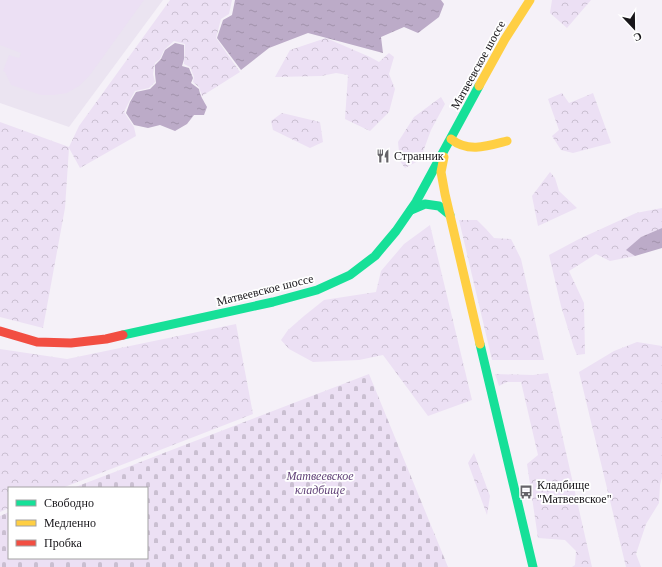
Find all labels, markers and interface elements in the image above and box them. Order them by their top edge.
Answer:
north arrow [614,8,654,48]
street label: Матвеевское шоссе [448,18,508,112]
text: С [632,30,644,44]
restaurant icon: Странник [375,148,391,164]
place label: Странник [394,149,444,163]
street label: Матвеевское шоссе [215,271,315,309]
park label: Матвеевское кладбище [285,469,354,497]
place label: Кладбище "Матвеевское" [537,478,612,506]
bus stop icon: Кладбище "Матвеевское" [518,484,534,500]
legend [8,487,148,559]
text: Свободно [44,496,94,510]
text: Медленно [44,516,96,530]
text: Пробка [44,536,82,550]

